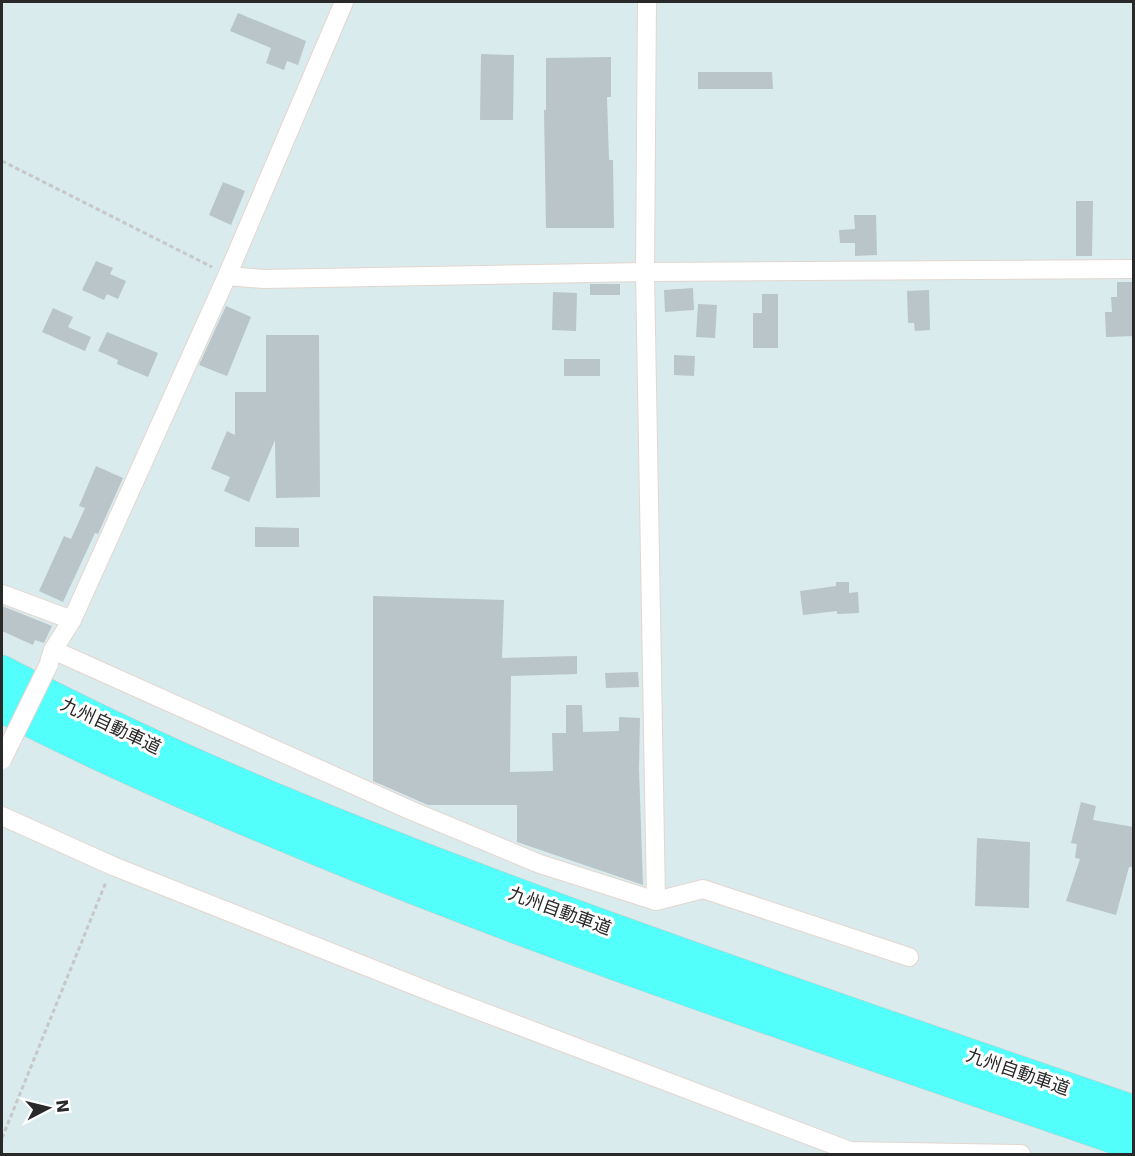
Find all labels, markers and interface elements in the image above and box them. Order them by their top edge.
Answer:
street label: 九州自動車道 [58,693,165,758]
street label: 九州自動車道 [506,882,615,939]
street label: 九州自動車道 [964,1044,1073,1099]
north arrow [18,1078,78,1138]
text: N [52,1098,73,1114]

